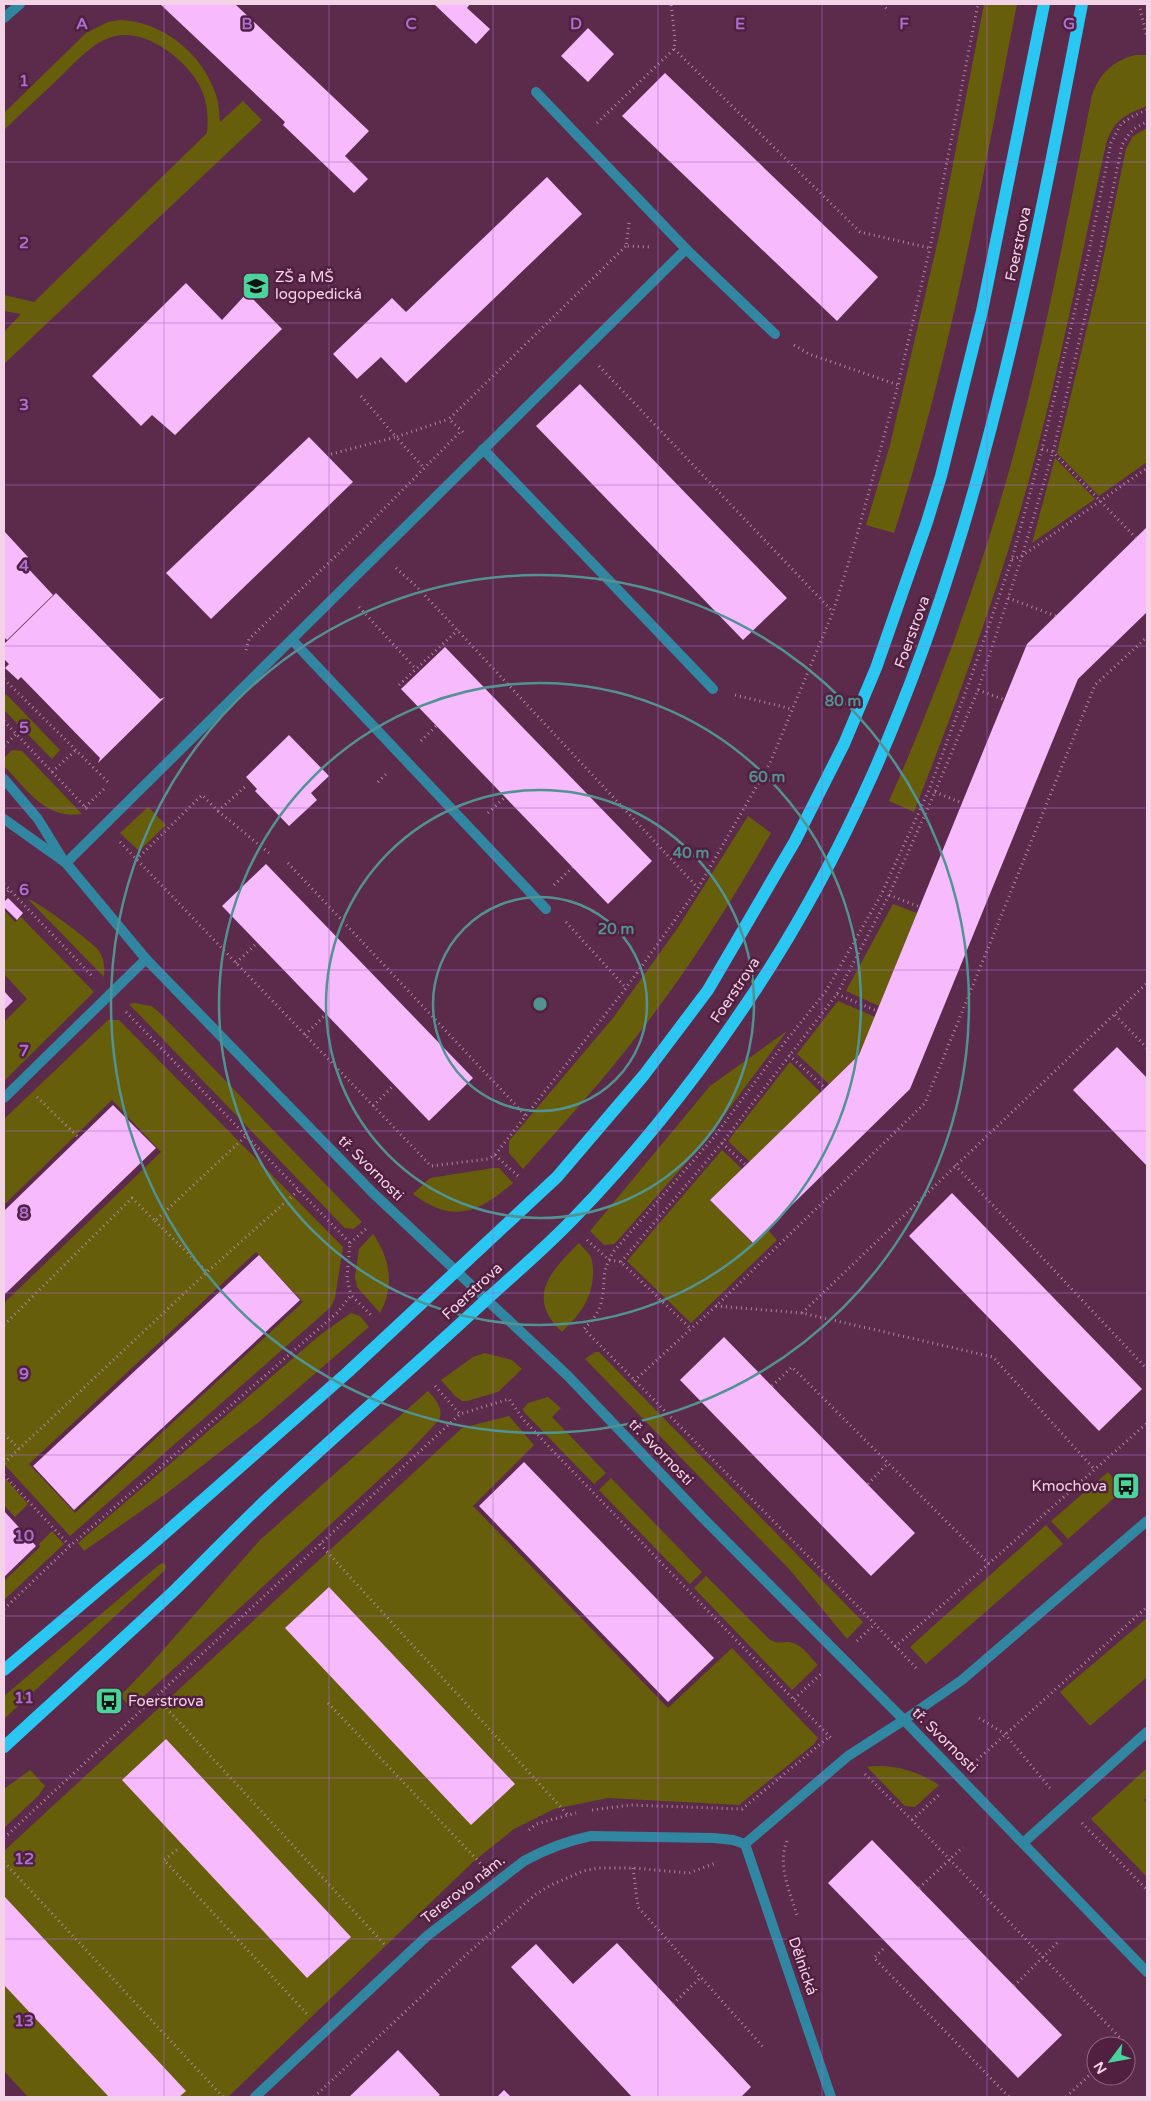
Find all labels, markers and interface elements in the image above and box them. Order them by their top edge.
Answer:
text: A [76,14,88,34]
text: B [241,14,253,34]
text: C [405,14,417,34]
text: D [570,14,582,34]
text: E [735,14,745,34]
text: F [899,14,909,34]
text: G [1063,14,1075,34]
text: 1 [19,71,29,91]
street label: Foerstrova [1001,205,1035,283]
text: 2 [19,233,29,253]
place label: ZŠ a MŠ logopedická [275,268,362,303]
school or university icon: ZŠ a MŠ logopedická [241,271,271,301]
text: 3 [19,395,29,415]
text: 4 [19,556,29,576]
street label: Foerstrova [891,593,933,671]
text: 80 m [825,692,861,710]
text: 5 [19,718,29,738]
text: 60 m [749,768,785,786]
text: 40 m [673,844,709,862]
text: 6 [19,880,29,900]
text: 20 m [598,920,634,938]
street label: Foerstrova [706,954,764,1026]
centre of rings [531,995,549,1013]
text: 7 [19,1041,29,1061]
street label: tř. Svornosti [335,1132,407,1204]
text: 8 [19,1203,29,1223]
street label: Foerstrova [438,1259,506,1323]
text: 9 [19,1364,29,1384]
street label: tř. Svornosti [625,1415,697,1489]
bus stop icon: Kmochova [1111,1471,1141,1501]
place label: Kmochova [1032,1477,1107,1495]
text: 10 [14,1526,34,1546]
bus stop icon: Foerstrova [94,1686,124,1716]
text: 11 [14,1688,34,1708]
place label: Foerstrova [128,1692,204,1710]
street label: tř. Svornosti [909,1704,981,1776]
text: 12 [14,1849,34,1869]
street label: Tererovo nám. [418,1851,508,1927]
street label: Dělnická [785,1934,821,1998]
text: 13 [14,2011,34,2031]
north arrow [1086,2036,1136,2086]
text: N [1090,2058,1111,2077]

